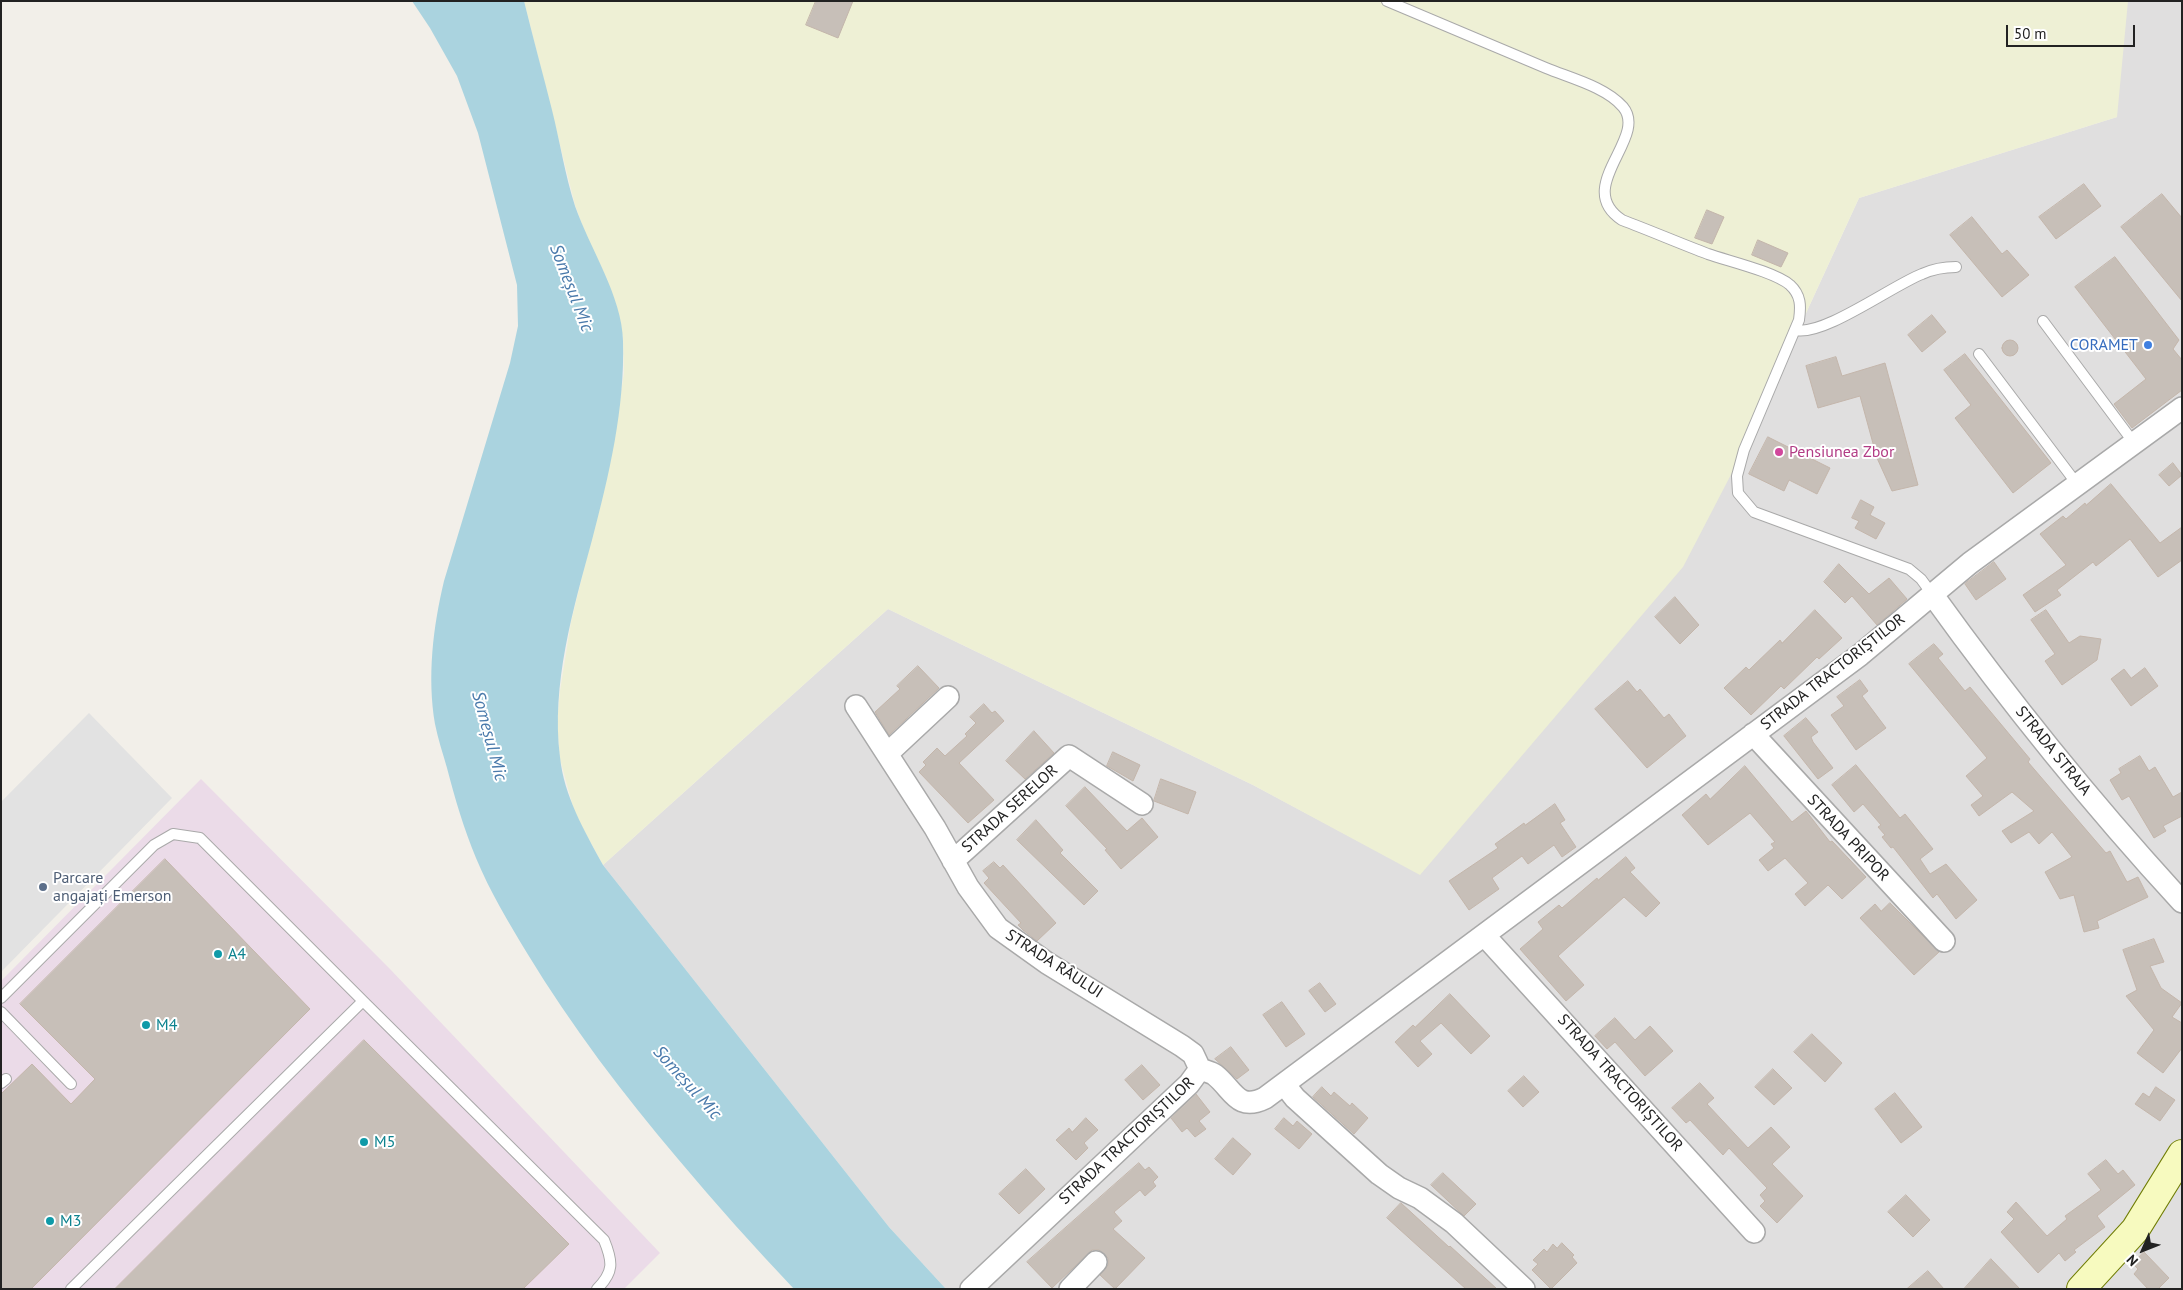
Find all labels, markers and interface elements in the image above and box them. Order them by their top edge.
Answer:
scale bar [2008,15,2137,47]
text: 50 m [2014,24,2047,43]
water label: Someșul Mic [544,241,598,335]
place label: CORAMET [2070,335,2138,355]
marker: CORAMET [2142,339,2154,351]
place label: Pensiunea Zbor [1789,442,1894,462]
marker: Pensiunea Zbor [1773,446,1785,458]
street label: STRADA TRACTORIȘTILOR [1757,610,1909,734]
water label: Someșul Mic [467,689,511,783]
street label: STRADA STRAJA [2011,702,2095,800]
street label: STRADA SERELOR [958,761,1062,857]
street label: STRADA PRIPOR [1803,791,1893,885]
place label: Parcare angajați Emerson [53,868,172,906]
marker: Parcare angajați Emerson [37,881,49,893]
street label: STRADA RÂULUI [1002,926,1106,1002]
place label: A4 [228,944,246,964]
marker: A4 [212,948,224,960]
street label: STRADA TRACTORIȘTILOR [1553,1010,1687,1156]
place label: M4 [156,1015,177,1035]
marker: M4 [140,1019,152,1031]
water label: Someșul Mic [648,1042,726,1124]
street label: STRADA TRACTORIȘTILOR [1055,1073,1199,1209]
place label: M5 [374,1132,395,1152]
marker: M5 [358,1136,370,1148]
place label: M3 [60,1211,81,1231]
marker: M3 [44,1215,56,1227]
north arrow [2118,1225,2168,1275]
text: N [2123,1251,2142,1270]

